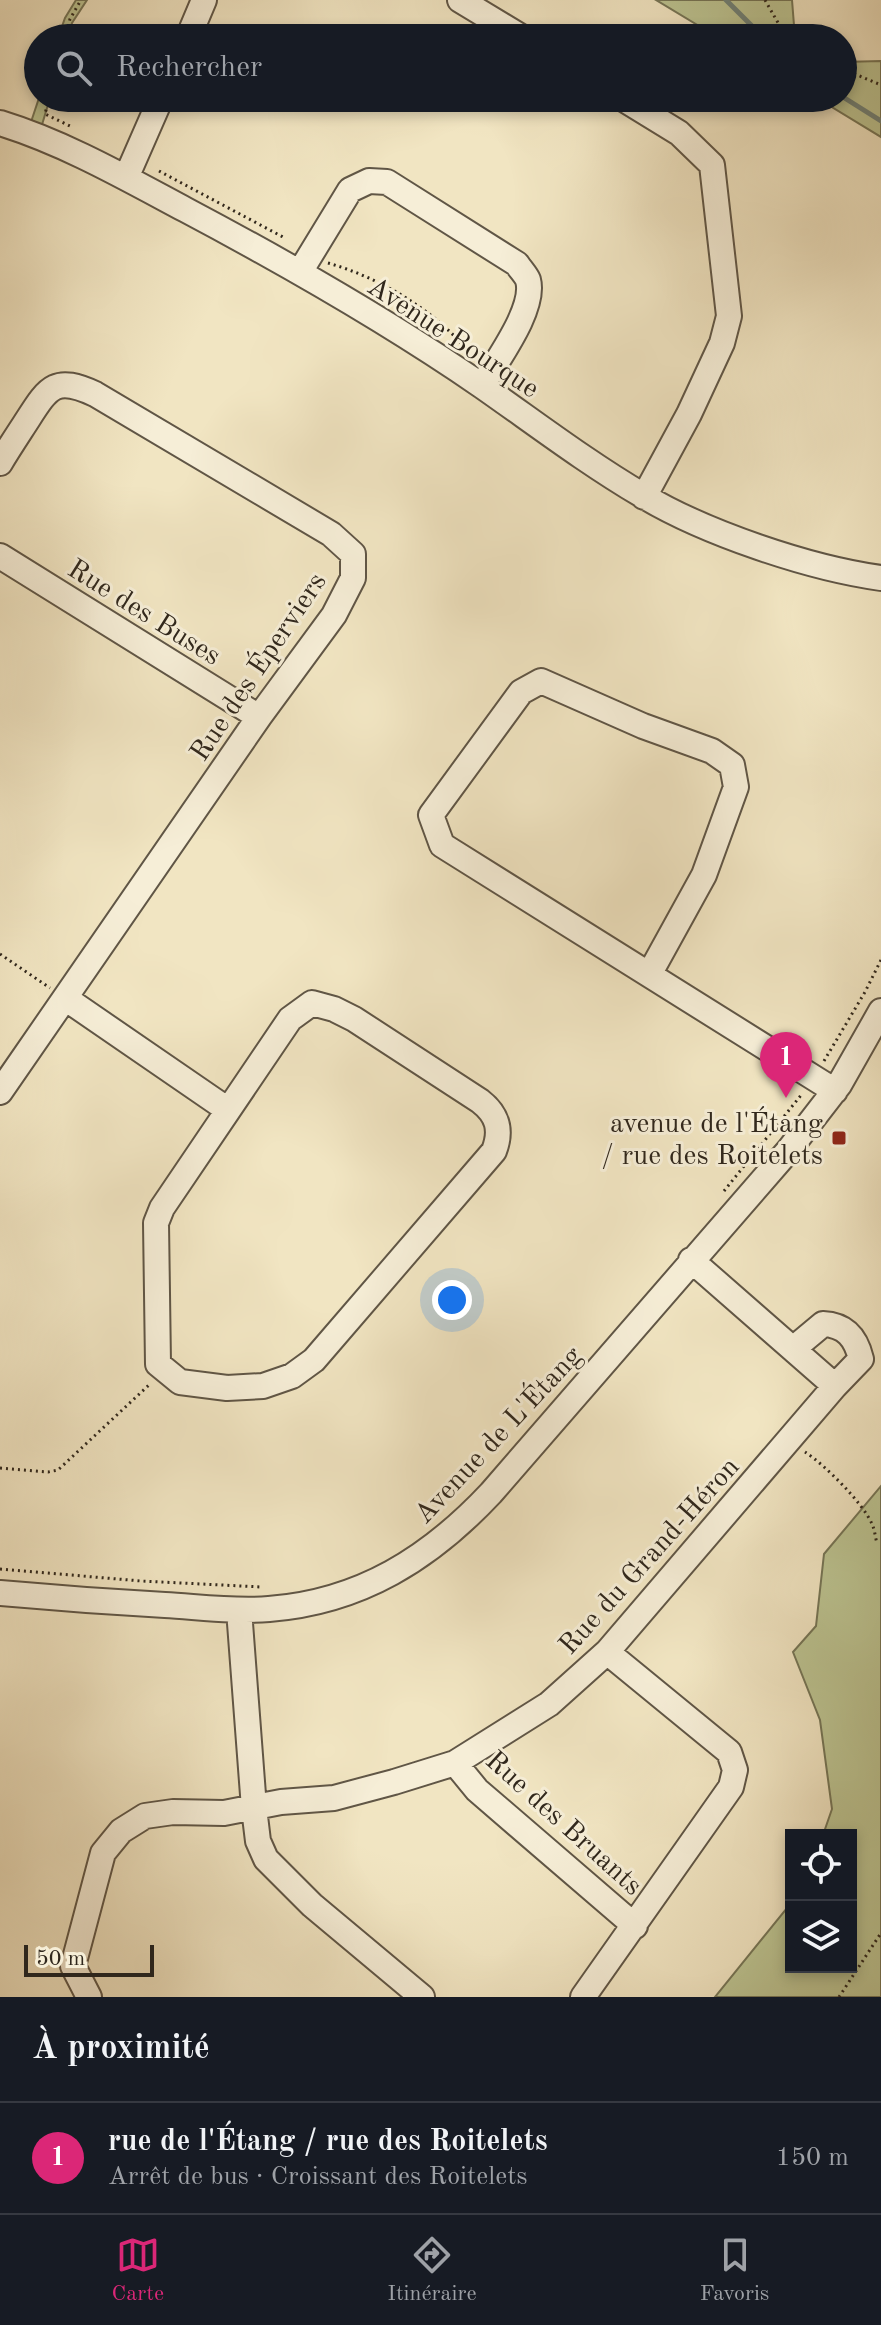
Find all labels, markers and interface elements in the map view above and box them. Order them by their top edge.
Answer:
search box [24,24,857,112]
icon: search [52,46,96,90]
text: Rechercher [116,53,262,83]
street label: Avenue Bourque [362,273,543,404]
street label: Rue des Buses [62,555,225,672]
street label: Rue des Éperviers [182,566,333,767]
pin: 1 [760,1032,812,1098]
place label: avenue de l'Étang / rue des Roitelets [601,1106,823,1171]
marker: avenue de l'Étang / rue des Roitelets [830,1129,848,1147]
your location [432,1280,472,1320]
street label: Avenue de L'Étang [407,1339,588,1530]
street label: Rue du Grand-Héron [555,1453,746,1661]
street label: Rue des Bruants [479,1747,647,1902]
map controls [785,1829,857,1973]
button: locate [785,1829,857,1901]
button: layers [785,1901,857,1973]
scale bar [24,1941,154,1977]
text: 50 m [36,1948,85,1970]
text: À proximité [32,2032,210,2066]
text: rue de l'Étang / rue des Roitelets [108,2127,548,2157]
text: 1 [50,2145,66,2171]
text: 150 m [776,2145,849,2171]
text: Arrêt de bus · Croissant des Roitelets [108,2164,528,2190]
tab: Carte [112,2233,164,2308]
tab: Itinéraire [387,2233,477,2308]
tab: Favoris [700,2233,769,2308]

